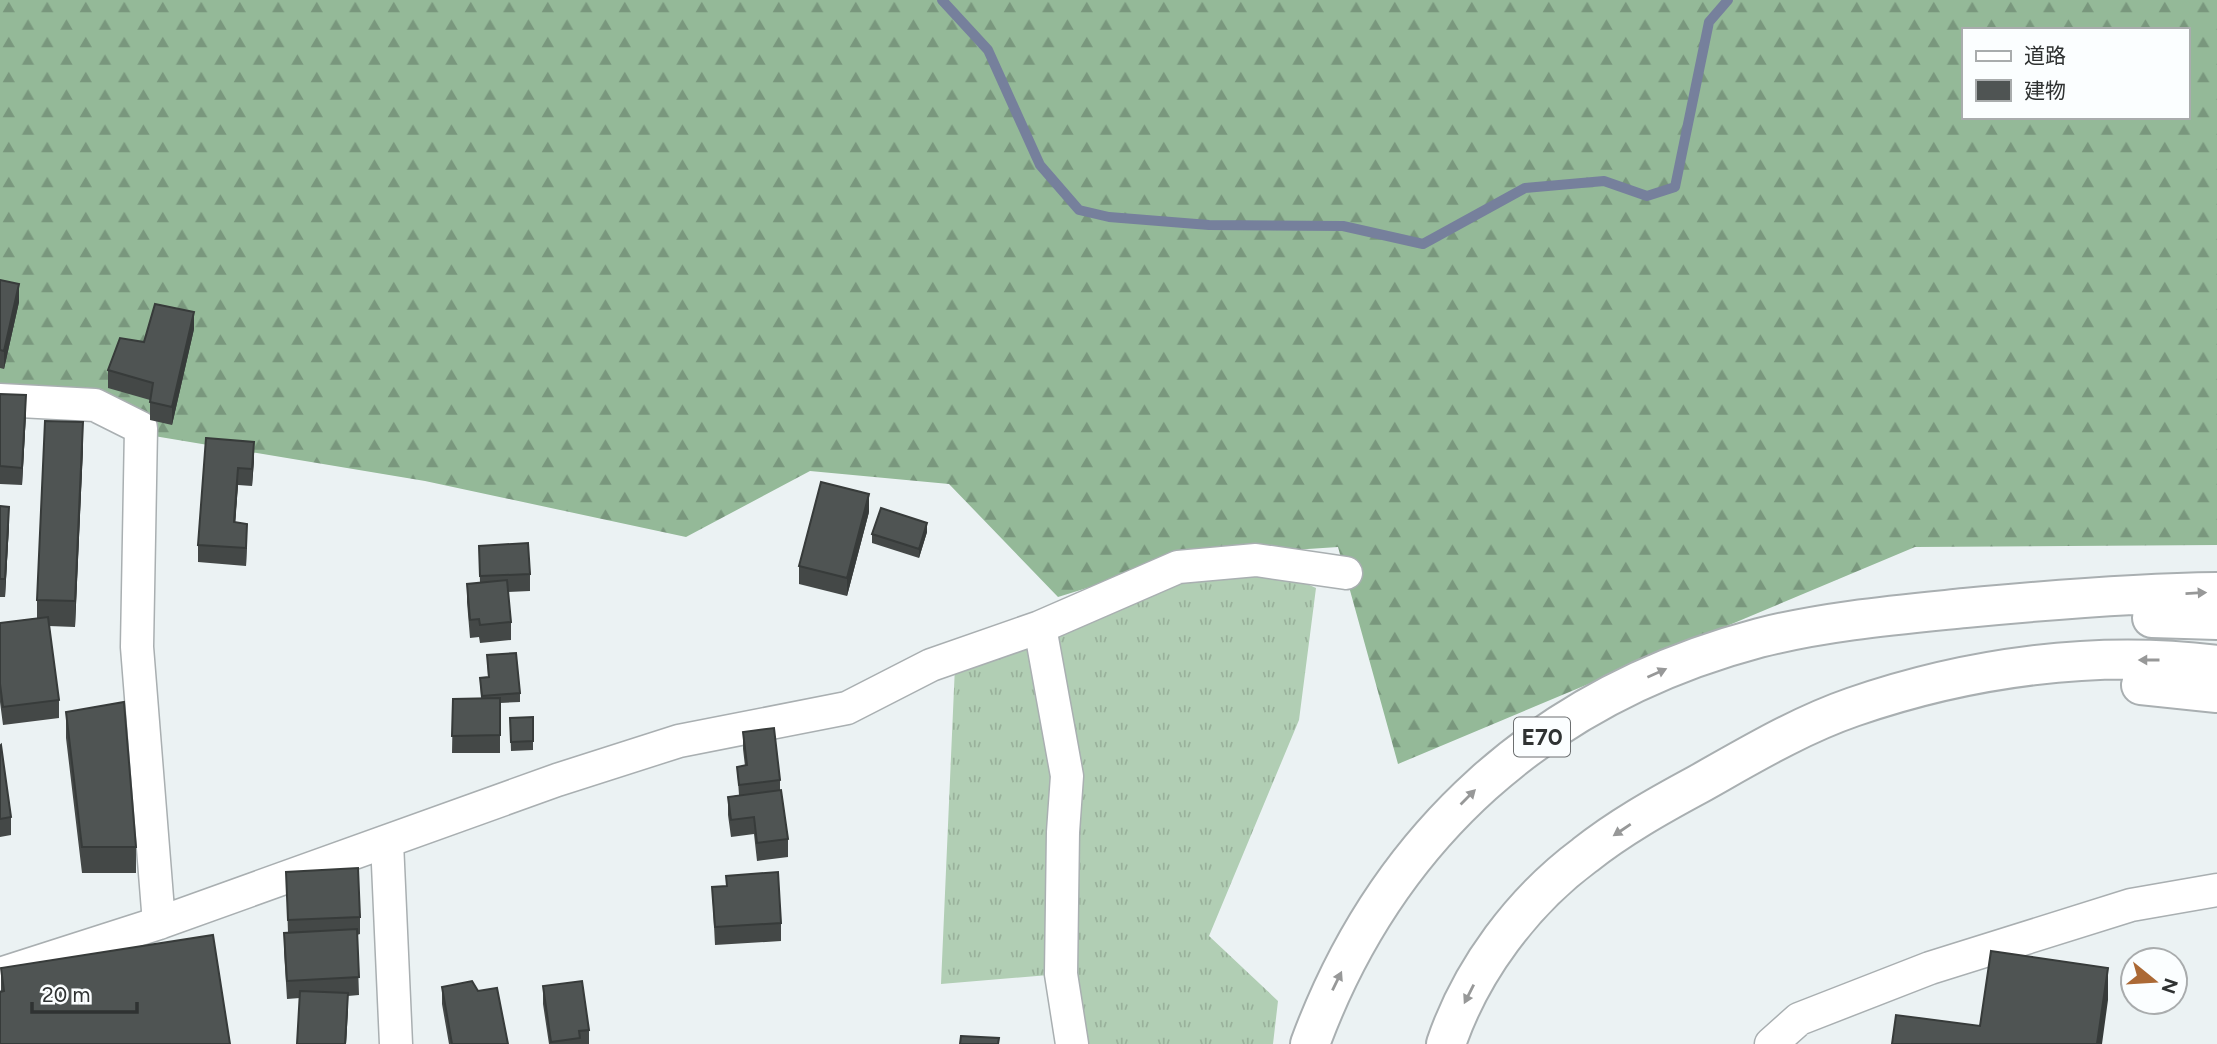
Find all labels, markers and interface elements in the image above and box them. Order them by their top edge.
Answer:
legend [1962,28,2189,119]
text: 道路 [2024,43,2066,68]
text: 建物 [2024,78,2066,103]
one-way arrow [2185,587,2207,598]
one-way arrow [2138,654,2160,666]
one-way arrow [1647,667,1667,679]
road number: E70 [1514,718,1570,757]
one-way arrow [1460,789,1477,806]
one-way arrow [1612,823,1632,836]
north arrow [2119,946,2189,1016]
scale bar [32,970,136,1014]
one-way arrow [1331,971,1342,991]
text: N [2156,976,2183,997]
text: 20 m [42,982,90,1007]
one-way arrow [1463,984,1474,1004]

